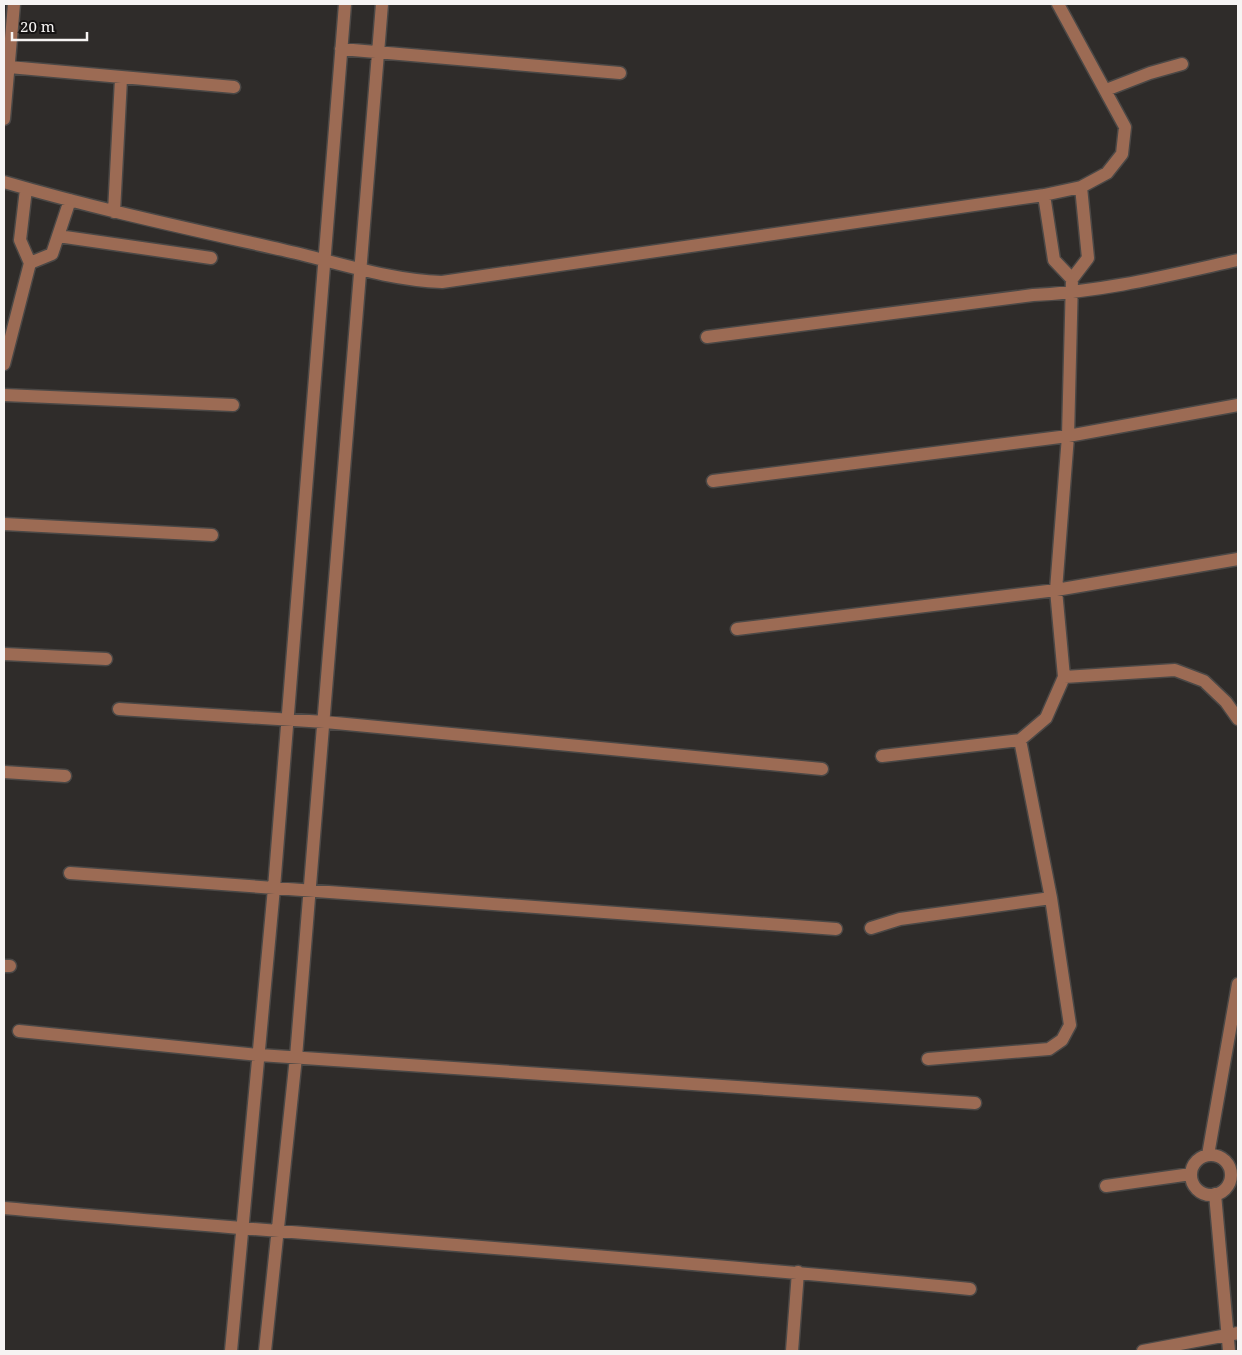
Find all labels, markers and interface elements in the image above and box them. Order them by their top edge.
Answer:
scale bar [12,10,88,42]
text: 20 m [20,16,55,36]

